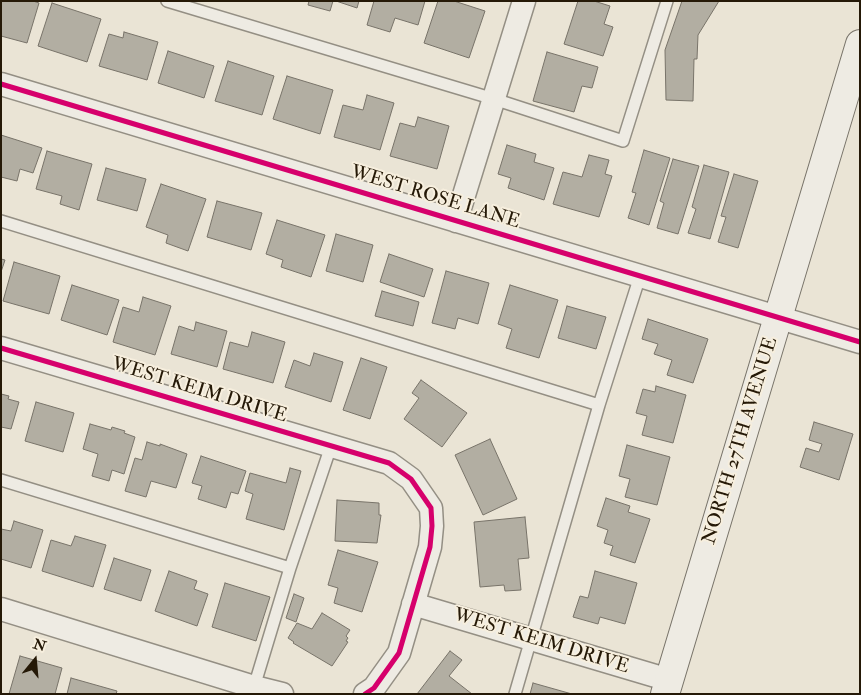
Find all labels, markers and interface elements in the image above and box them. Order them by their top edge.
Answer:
street label: WEST ROSE LANE [348,161,522,235]
street label: NORTH 27TH AVENUE [699,335,783,547]
street label: WEST KEIM DRIVE [108,353,290,429]
street label: WEST KEIM DRIVE [450,604,632,680]
north arrow [10,635,60,685]
text: N [31,635,48,655]

